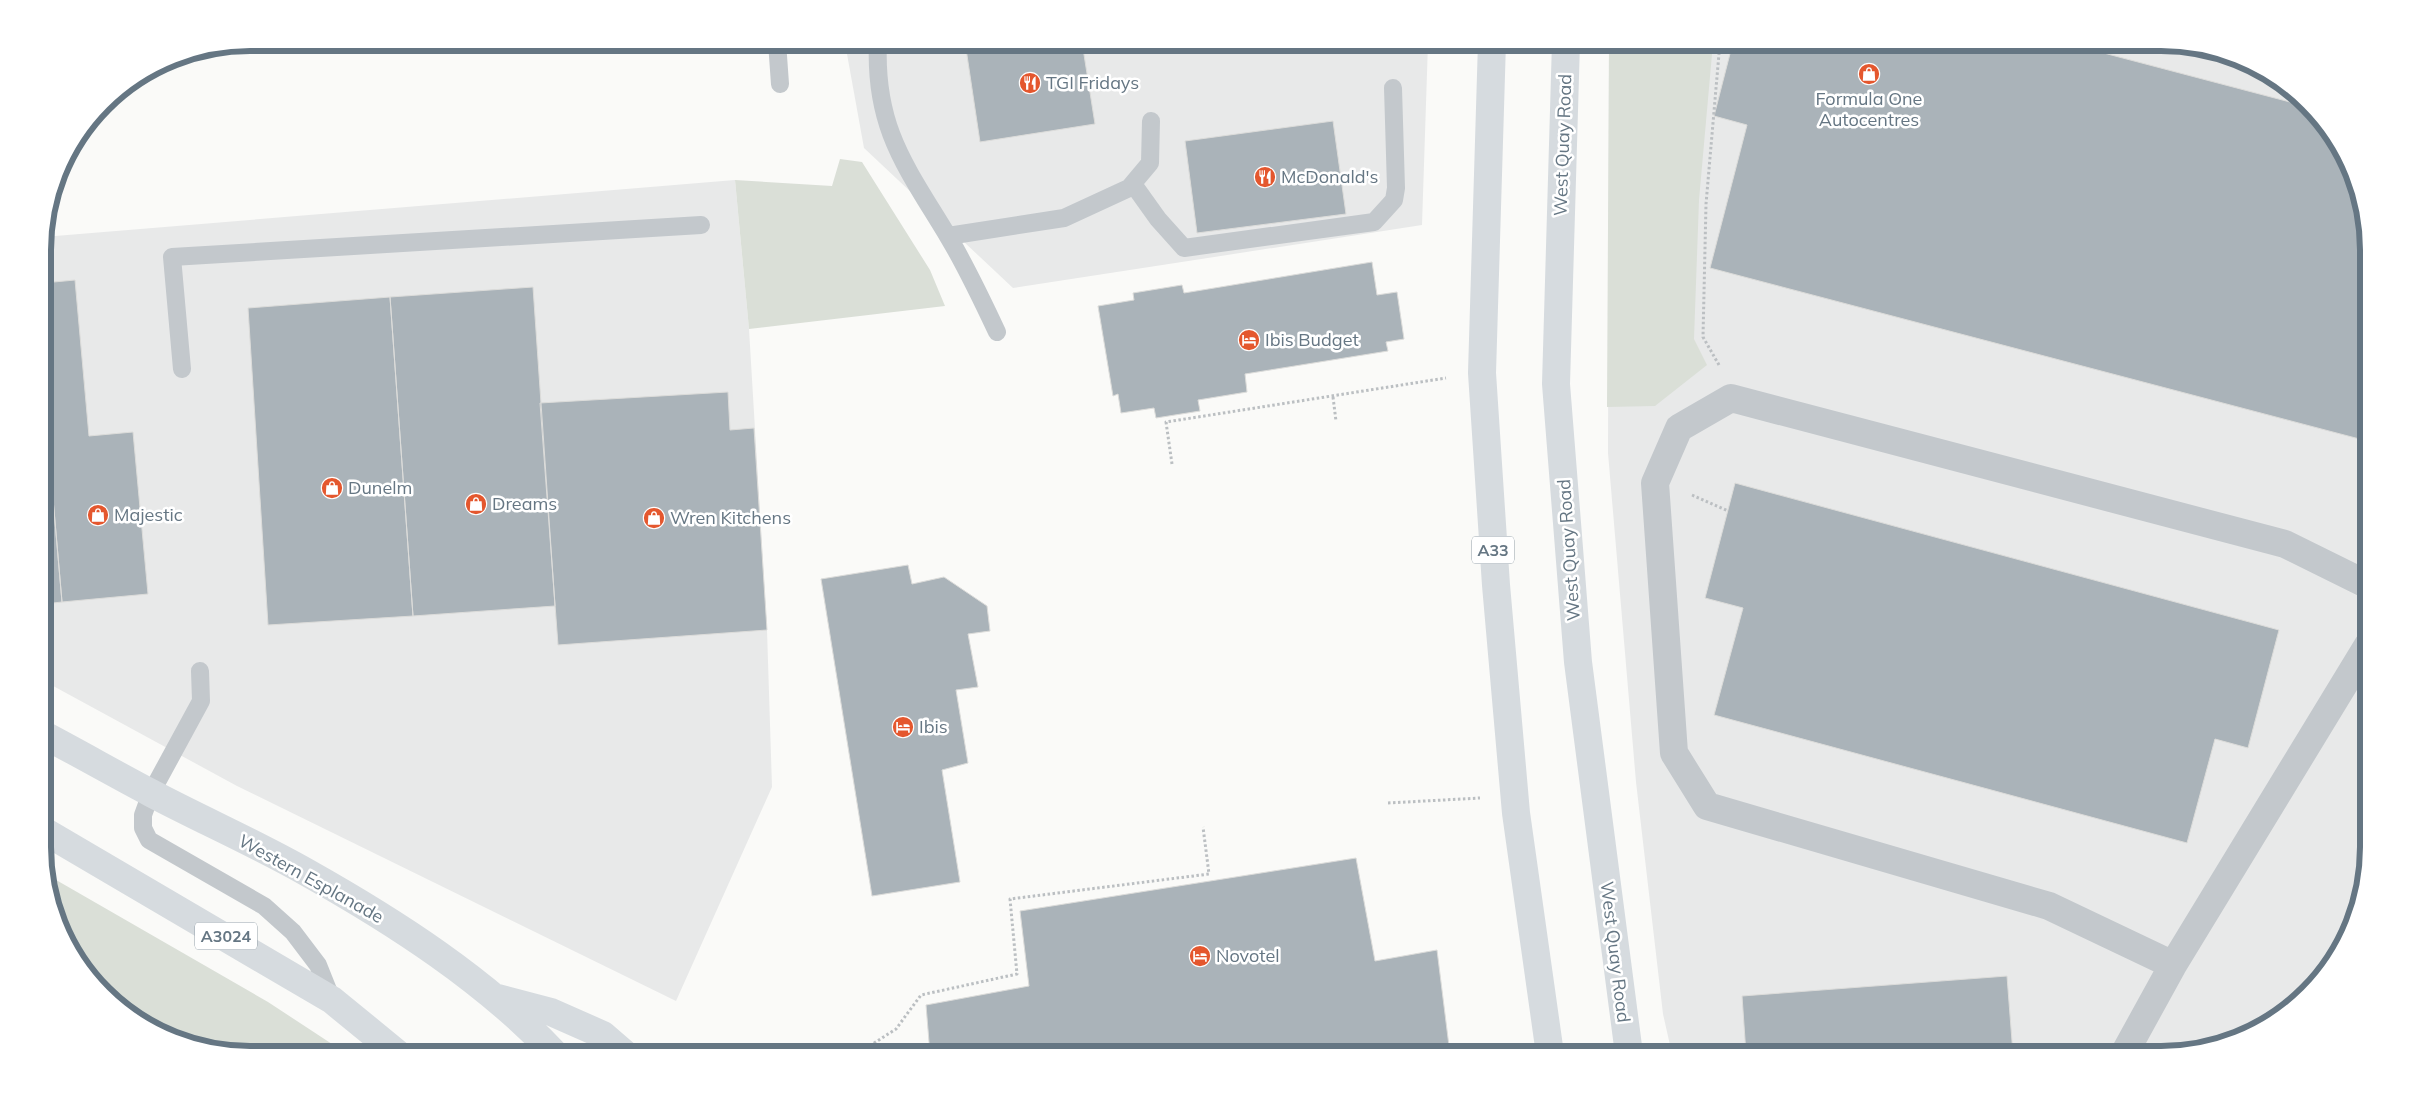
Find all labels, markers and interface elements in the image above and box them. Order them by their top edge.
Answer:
shop icon: Formula One Autocentres [1857,62,1881,86]
restaurant icon: TGI Fridays [1018,71,1042,95]
place label: TGI Fridays [1046,71,1139,94]
street label: West Quay Road [1549,74,1576,216]
place label: Formula One Autocentres [1816,87,1922,131]
restaurant icon: McDonald's [1253,165,1277,189]
place label: McDonald's [1281,165,1378,188]
hotel icon: Ibis Budget [1237,328,1261,352]
place label: Ibis Budget [1265,328,1359,351]
shop icon: Dunelm [320,476,344,500]
place label: Dunelm [348,476,412,499]
street label: West Quay Road [1552,478,1585,622]
shop icon: Dreams [464,492,488,516]
place label: Dreams [492,492,557,515]
shop icon: Majestic [86,503,110,527]
place label: Majestic [114,503,183,526]
shop icon: Wren Kitchens [642,506,666,530]
place label: Wren Kitchens [670,506,791,529]
road number: A33 [1472,536,1514,564]
hotel icon: Ibis [891,715,915,739]
place label: Ibis [919,715,948,738]
street label: Western Esplanade [235,829,388,928]
street label: West Quay Road [1595,880,1636,1024]
road number: A3024 [195,922,257,949]
hotel icon: Novotel [1188,944,1212,968]
place label: Novotel [1216,944,1280,967]

